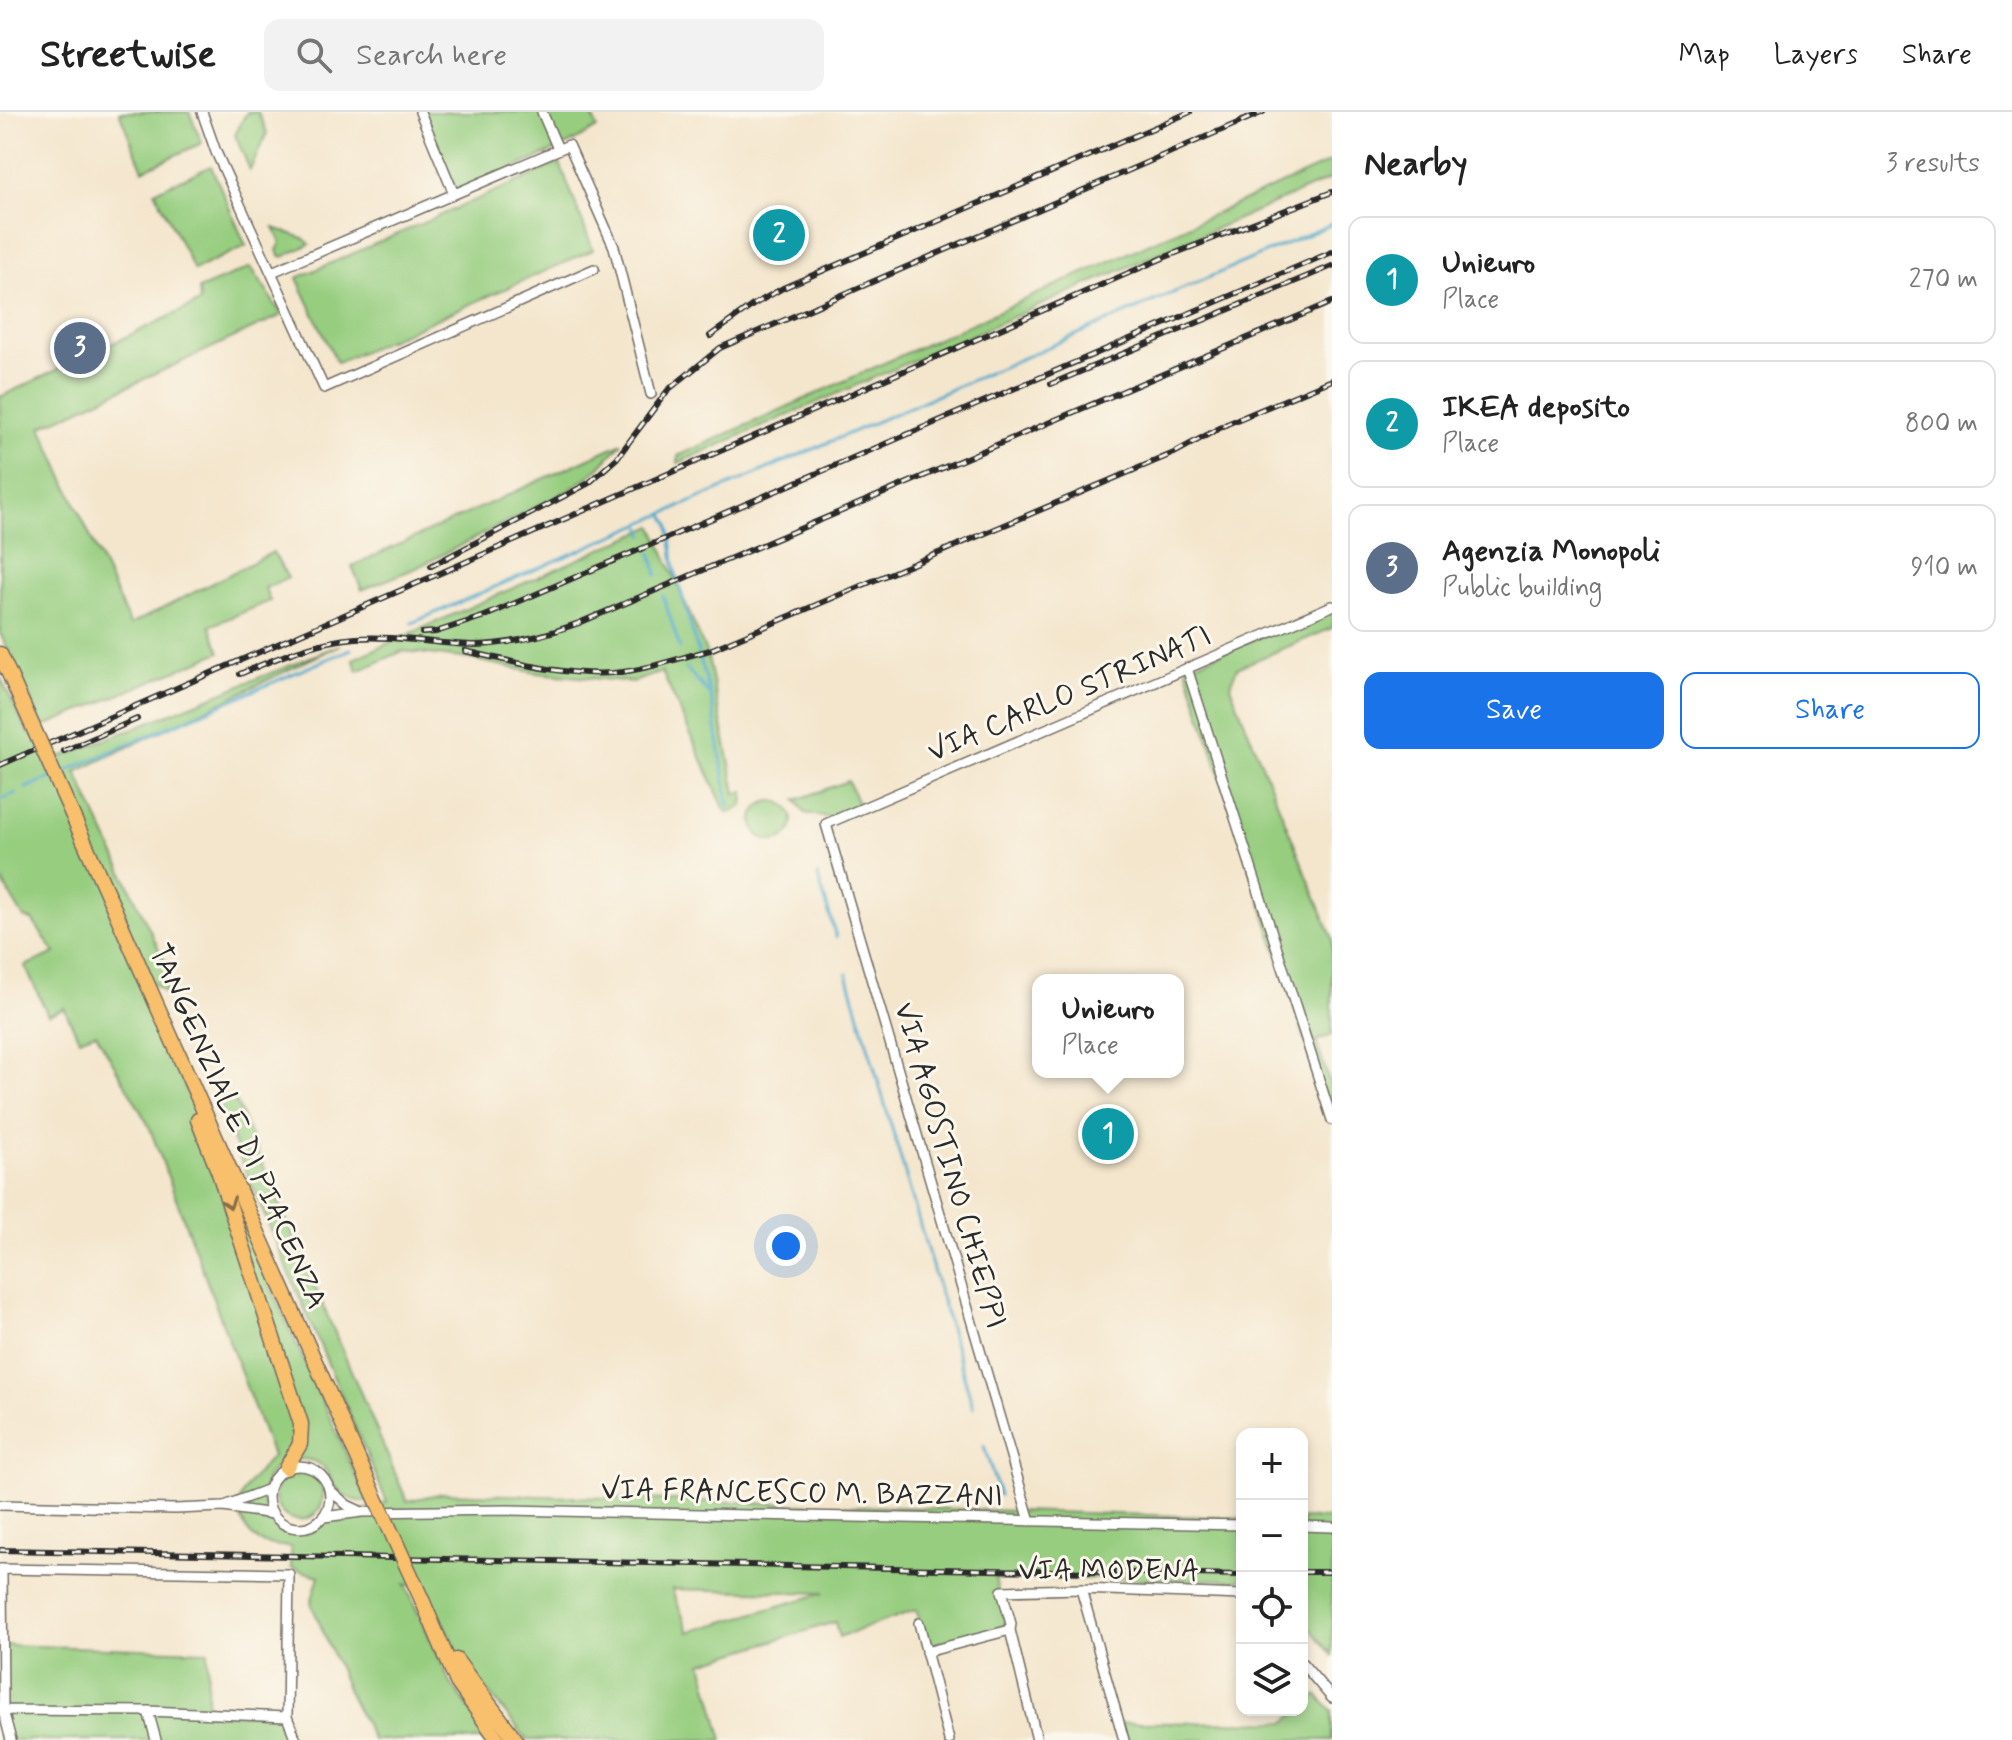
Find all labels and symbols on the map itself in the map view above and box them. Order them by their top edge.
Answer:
pin: 2 [753,205,805,265]
pin: 3 [54,318,106,378]
street label: VIA CARLO STRINATI [922,617,1217,772]
street label: TANGENZIALE DI PIACENZA [139,938,336,1315]
street label: VIA AGOSTINO CHIEPPI [884,998,1015,1333]
pin: 1 [1082,1104,1134,1164]
one-way arrow [220,1196,236,1210]
your location [766,1226,806,1266]
street label: VIA FRANCESCO M. BAZZANI [601,1470,1003,1517]
street label: VIA MODENA [1019,1551,1199,1590]

